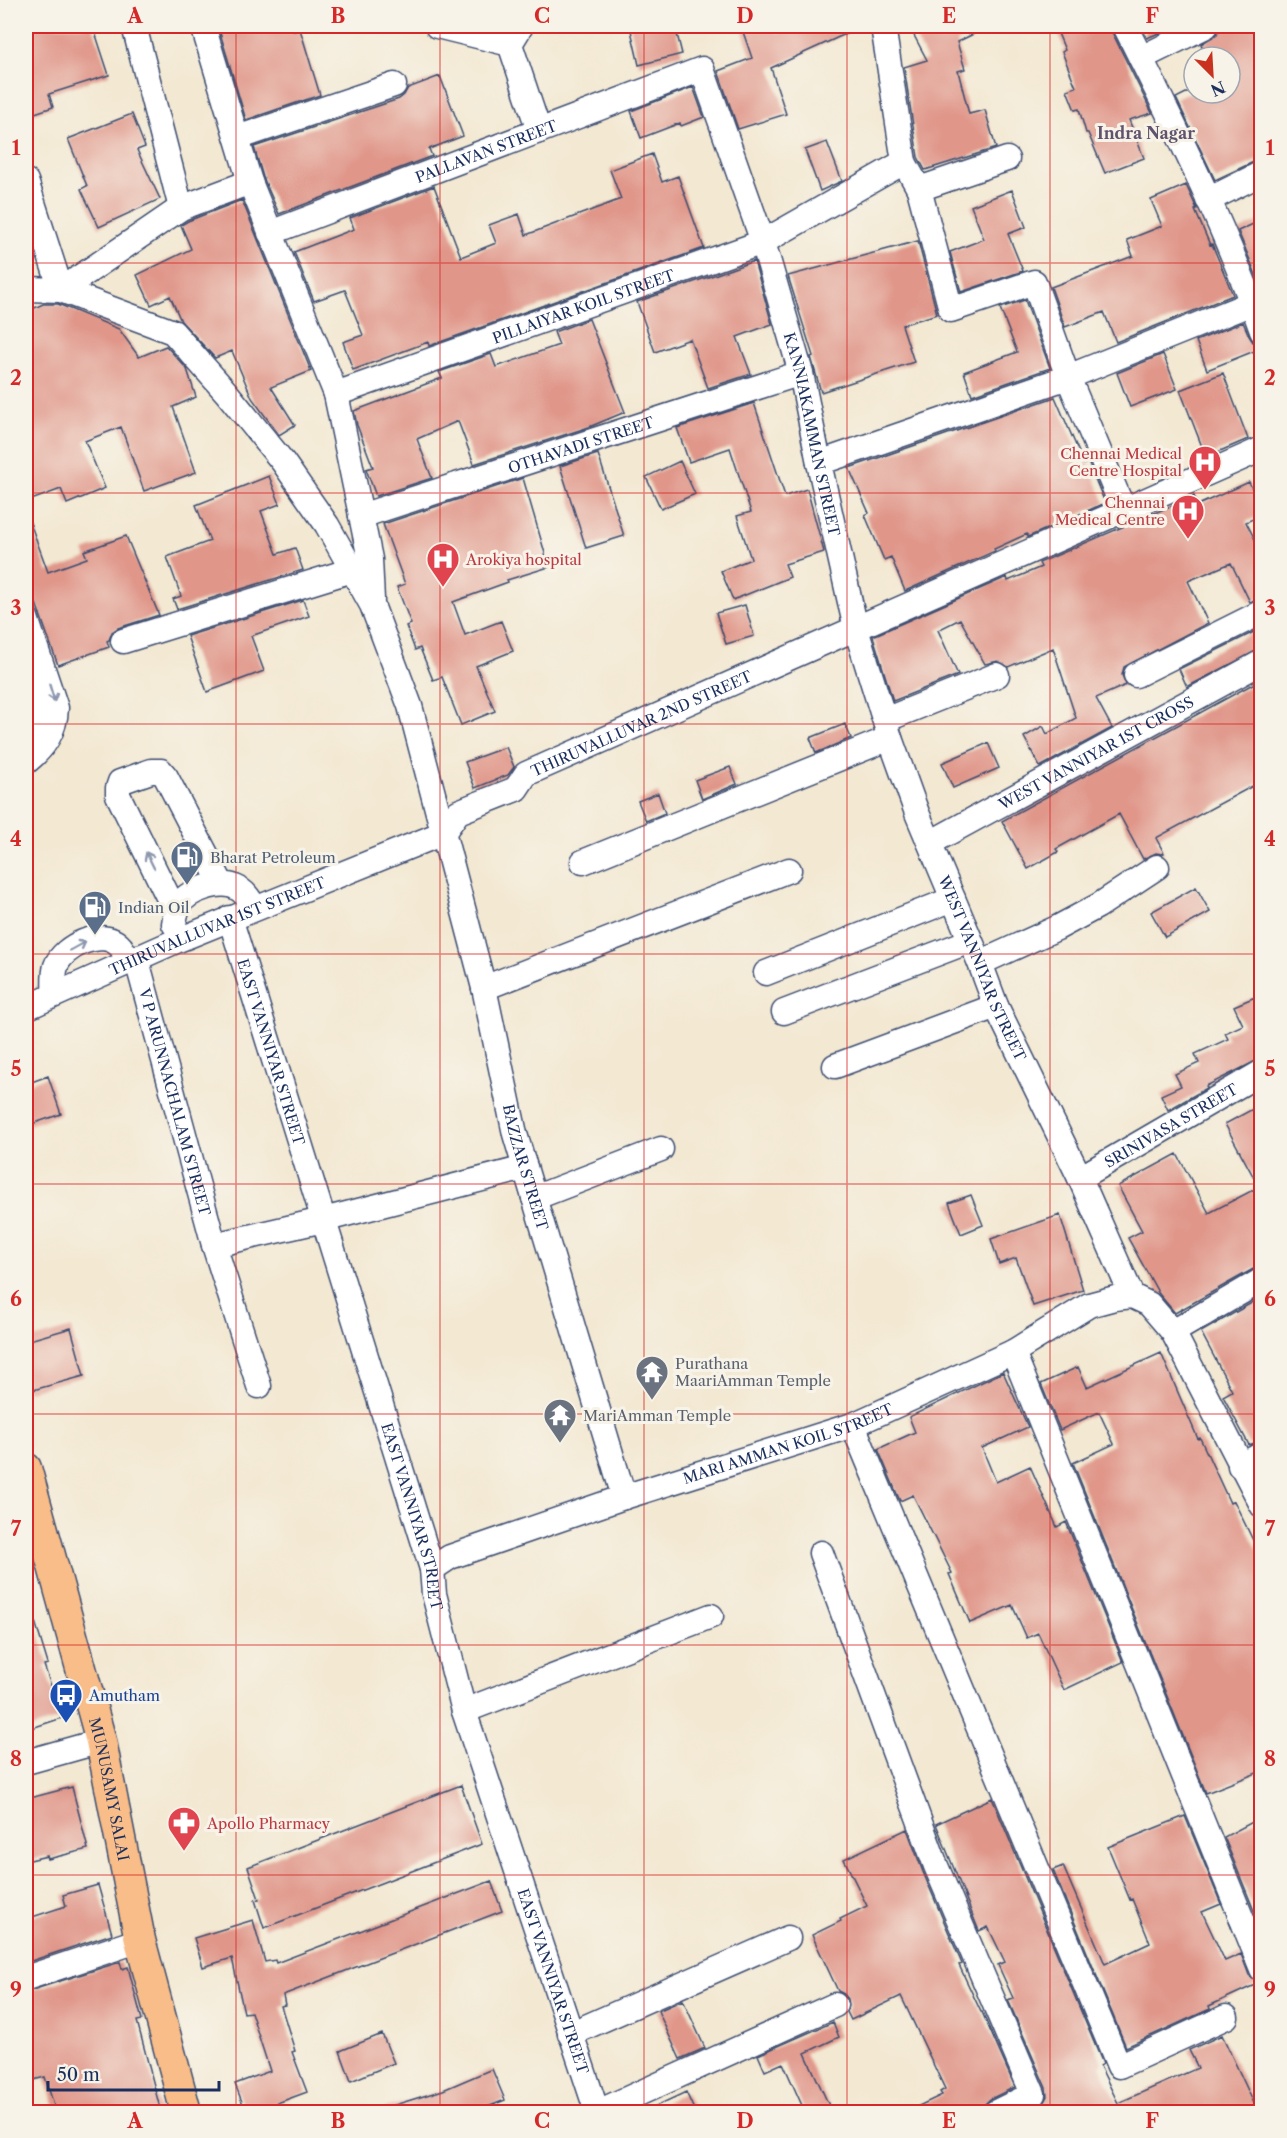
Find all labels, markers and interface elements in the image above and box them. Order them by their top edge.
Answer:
text: A [126,4,143,28]
text: B [331,4,346,28]
text: C [534,4,550,28]
text: D [736,4,754,28]
text: E [942,4,956,28]
text: F [1145,4,1159,28]
north arrow [1182,45,1242,105]
text: N [1208,77,1229,101]
street label: PALLAVAN STREET [412,115,560,187]
district label: Indra Nagar [1097,123,1195,143]
text: 1 [12,136,21,160]
text: 1 [1266,136,1275,160]
street label: PILLAIYAR KOIL STREET [489,265,678,347]
street label: KANNIAKAMMAN STREET [780,330,845,538]
text: 2 [10,366,22,390]
text: 2 [1264,366,1276,390]
street label: OTHAVADI STREET [505,412,657,477]
place label: Chennai Medical Centre Hospital [1060,444,1183,480]
hospital icon: Chennai Medical Centre Hospital [1187,444,1223,491]
place label: Chennai Medical Centre [1055,493,1165,529]
hospital icon: Chennai Medical Centre [1170,493,1206,540]
hospital icon: Arokiya hospital [425,541,461,588]
place label: Arokiya hospital [465,550,582,569]
text: 3 [10,596,22,620]
text: 3 [1264,596,1276,620]
street label: THIRUVALLUVAR 2ND STREET [528,666,755,780]
one-way arrow [47,683,58,702]
street label: WEST VANNIYAR 1ST CROSS [994,692,1197,814]
text: 4 [10,827,22,851]
text: 4 [1264,827,1276,851]
fuel station icon: Bharat Petroleum [169,839,205,886]
place label: Bharat Petroleum [210,848,336,867]
one-way arrow [144,852,156,870]
street label: THIRUVALLUVAR 1ST STREET [106,872,329,979]
street label: WEST VANNIYAR STREET [934,872,1031,1064]
fuel station icon: Indian Oil [77,889,113,936]
place label: Indian Oil [118,898,190,917]
one-way arrow [68,940,86,951]
street label: EAST VANNIYAR STREET [234,956,310,1148]
street label: V P ARUNNACHALAM STREET [135,985,215,1218]
text: 5 [10,1057,22,1081]
text: 5 [1264,1057,1276,1081]
street label: SRINIVASA STREET [1101,1079,1241,1171]
street label: BAZZAR STREET [499,1102,553,1233]
text: 6 [10,1287,22,1311]
text: 6 [1264,1287,1276,1311]
temple icon: Purathana MaariAmman Temple [634,1354,670,1401]
place label: Purathana MaariAmman Temple [675,1354,831,1390]
temple icon: MariAmman Temple [542,1397,578,1444]
street label: MARI AMMAN KOIL STREET [680,1398,896,1487]
place label: MariAmman Temple [583,1406,731,1425]
street label: EAST VANNIYAR STREET [378,1420,447,1613]
text: 7 [11,1517,22,1541]
text: 7 [1265,1517,1276,1541]
bus stop icon: Amutham [48,1677,84,1724]
place label: Amutham [88,1686,160,1705]
street label: MUNUSAMY SALAI [85,1715,134,1863]
text: 8 [10,1747,22,1771]
text: 8 [1264,1747,1276,1771]
pharmacy icon: Apollo Pharmacy [166,1805,202,1852]
place label: Apollo Pharmacy [206,1814,331,1833]
street label: EAST VANNIYAR STREET [514,1886,593,2077]
text: 9 [10,1978,22,2002]
text: 9 [1264,1978,1276,2002]
scale bar [48,2054,219,2092]
text: 50 m [57,2064,100,2086]
text: A [126,2109,143,2133]
text: B [331,2109,346,2133]
text: C [534,2109,550,2133]
text: D [736,2109,754,2133]
text: E [942,2109,956,2133]
text: F [1145,2109,1159,2133]

